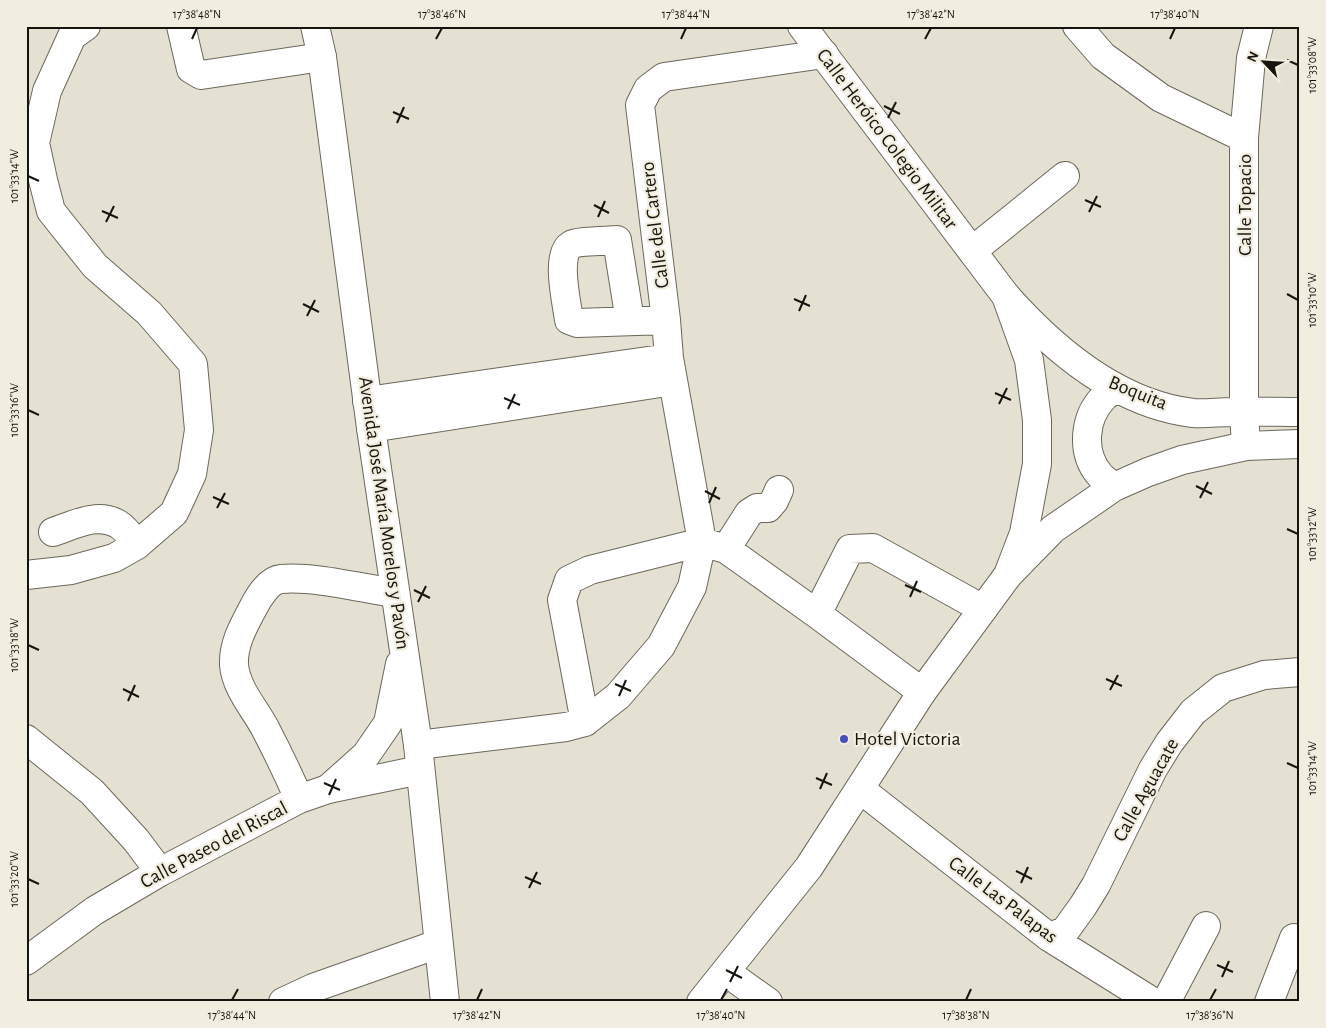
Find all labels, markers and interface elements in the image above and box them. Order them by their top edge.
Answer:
text: 17°38'48"N [173,8,221,20]
text: 17°38'46"N [418,8,466,20]
text: 17°38'44"N [662,8,710,20]
text: 17°38'42"N [907,8,955,20]
text: 17°38'40"N [1151,8,1199,20]
text: 101°33'08"W [1306,37,1318,93]
north arrow [1238,38,1288,88]
street label: Calle Heróico Colegio Militar [813,45,962,233]
text: N [1245,50,1262,64]
text: 101°33'14"W [8,149,20,203]
street label: Calle Topacio [1235,154,1255,256]
street label: Calle del Cartero [637,161,673,289]
text: 101°33'10"W [1306,272,1318,327]
street label: Boquita [1106,372,1170,414]
street label: Avenida José María Morelos y Pavón [355,375,413,651]
text: 101°33'16"W [8,383,20,437]
text: 101°33'12"W [1306,507,1318,561]
text: 101°33'18"W [8,618,20,672]
place label: Hotel Victoria [854,729,961,749]
marker: Hotel Victoria [838,733,850,745]
street label: Calle Aguacate [1109,735,1183,845]
text: 101°33'14"W [1306,741,1318,795]
street label: Calle Paseo del Riscal [137,798,291,892]
text: 101°33'20"W [8,851,20,907]
street label: Calle Las Palapas [945,853,1061,947]
text: 17°38'44"N [208,1009,256,1021]
text: 17°38'42"N [453,1009,501,1021]
text: 17°38'40"N [697,1009,745,1021]
text: 17°38'38"N [942,1009,990,1021]
text: 17°38'36"N [1186,1009,1234,1021]

